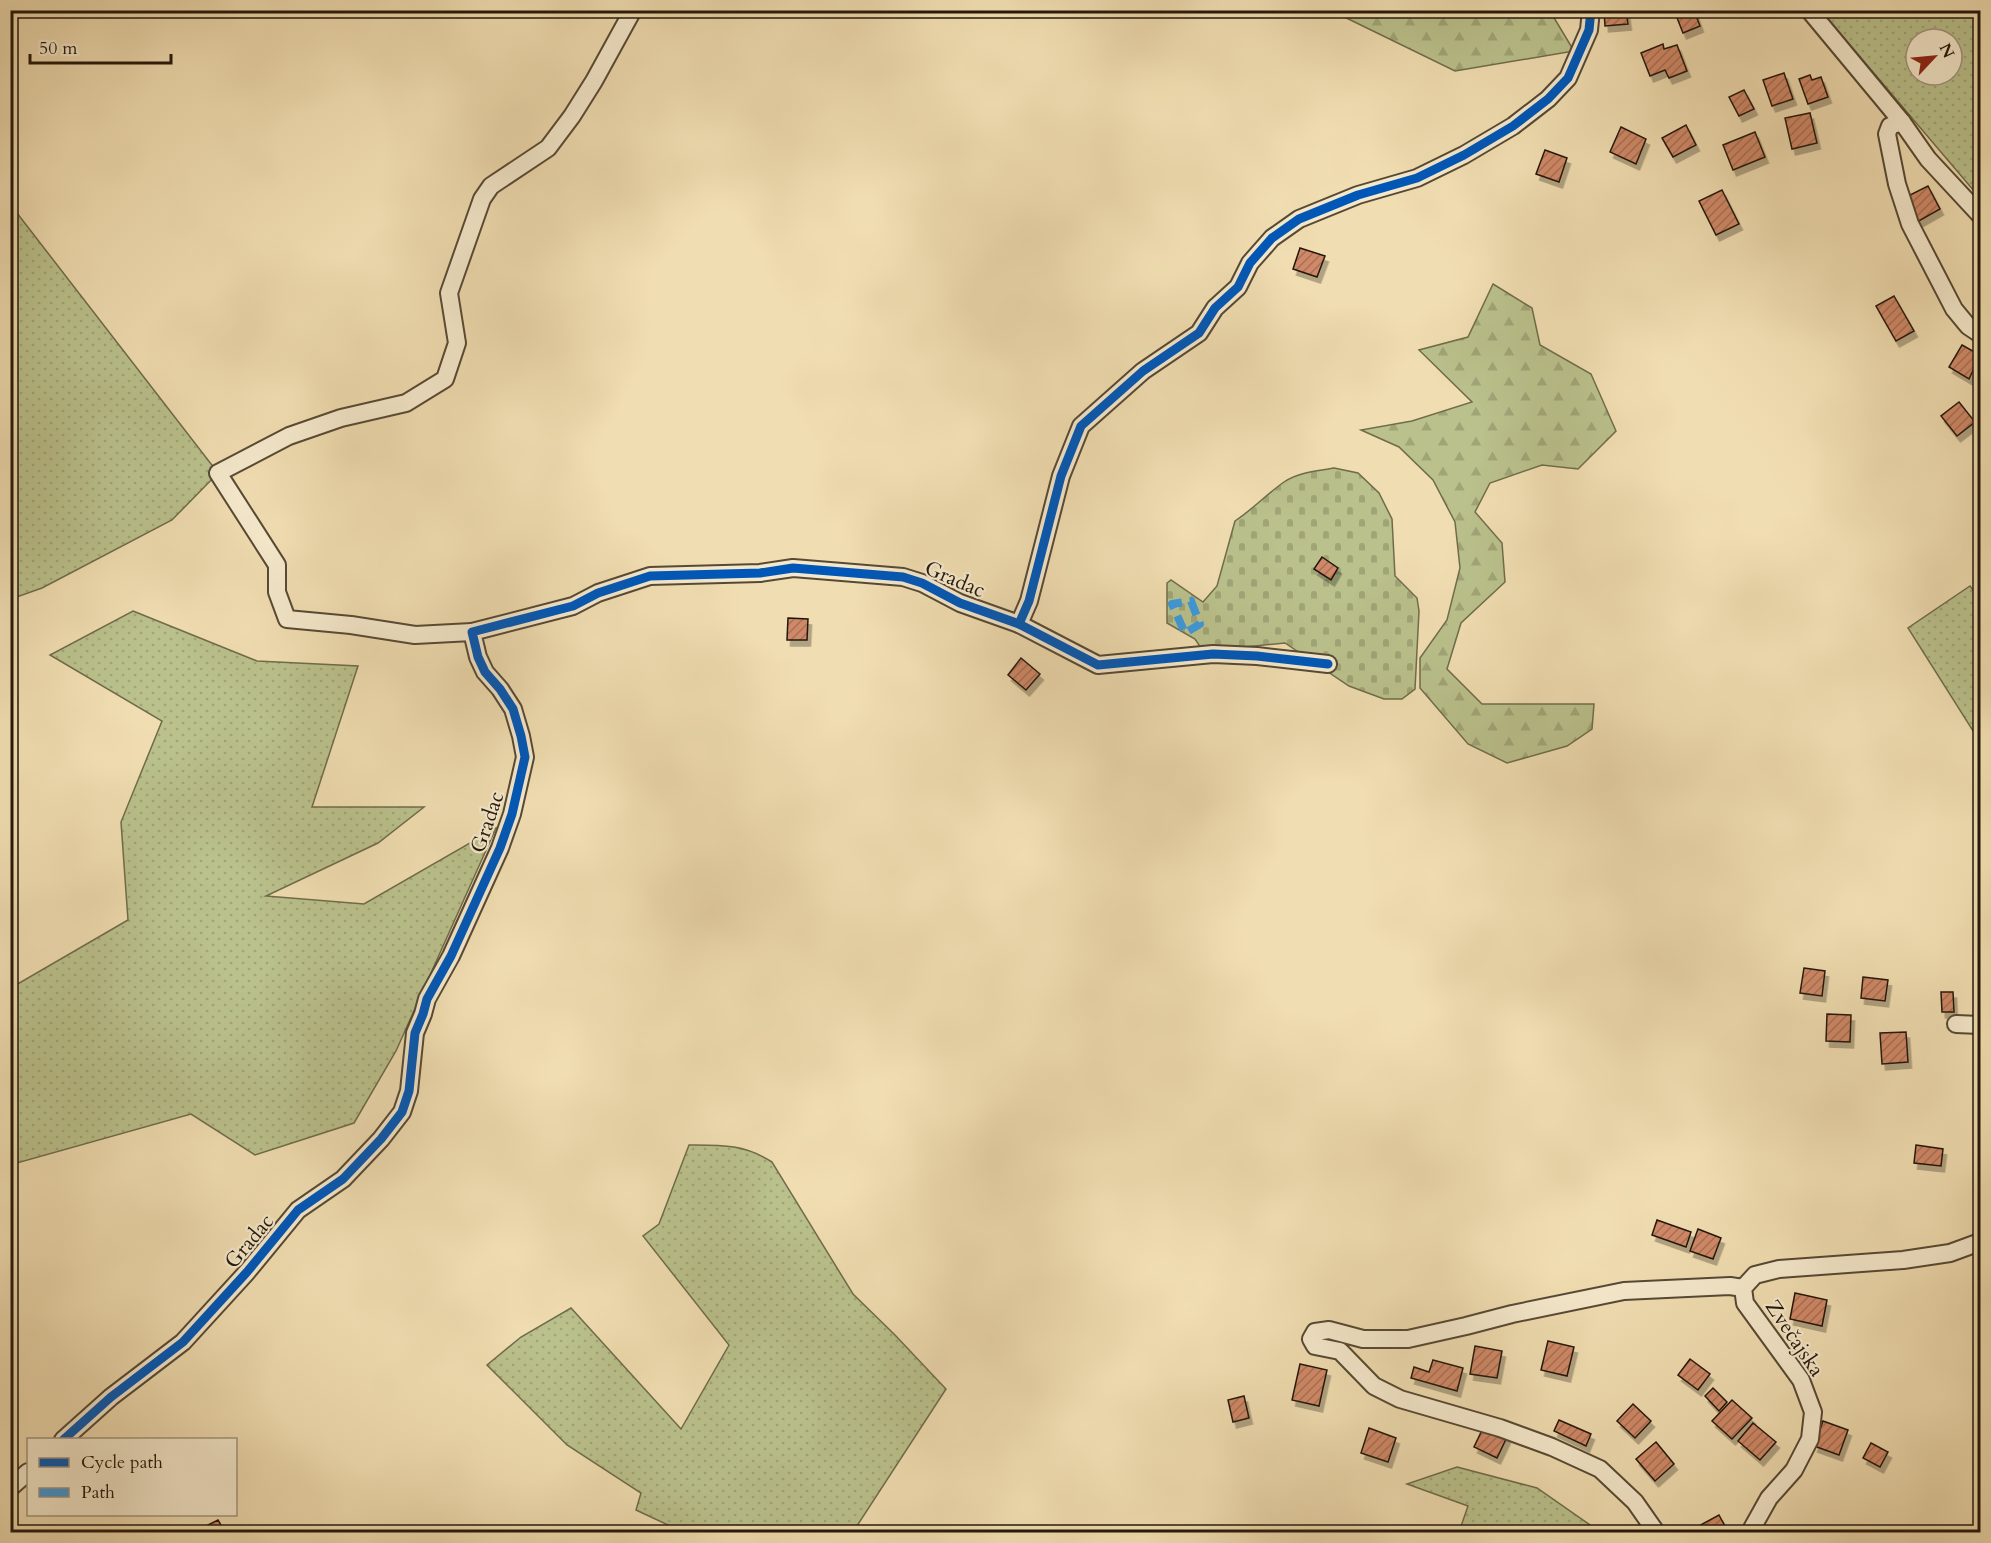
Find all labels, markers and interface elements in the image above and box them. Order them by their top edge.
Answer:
scale bar [30,27,171,65]
north arrow [1904,27,1964,87]
text: 50 m [39,36,78,61]
text: N [1934,40,1960,62]
street label: Gradac [920,554,990,605]
street label: Gradac [463,788,511,857]
street label: Gradac [218,1208,281,1275]
street label: Zvečajska [1758,1294,1831,1382]
legend [27,1438,237,1516]
text: Cycle path [81,1450,163,1475]
text: Path [81,1480,115,1505]

